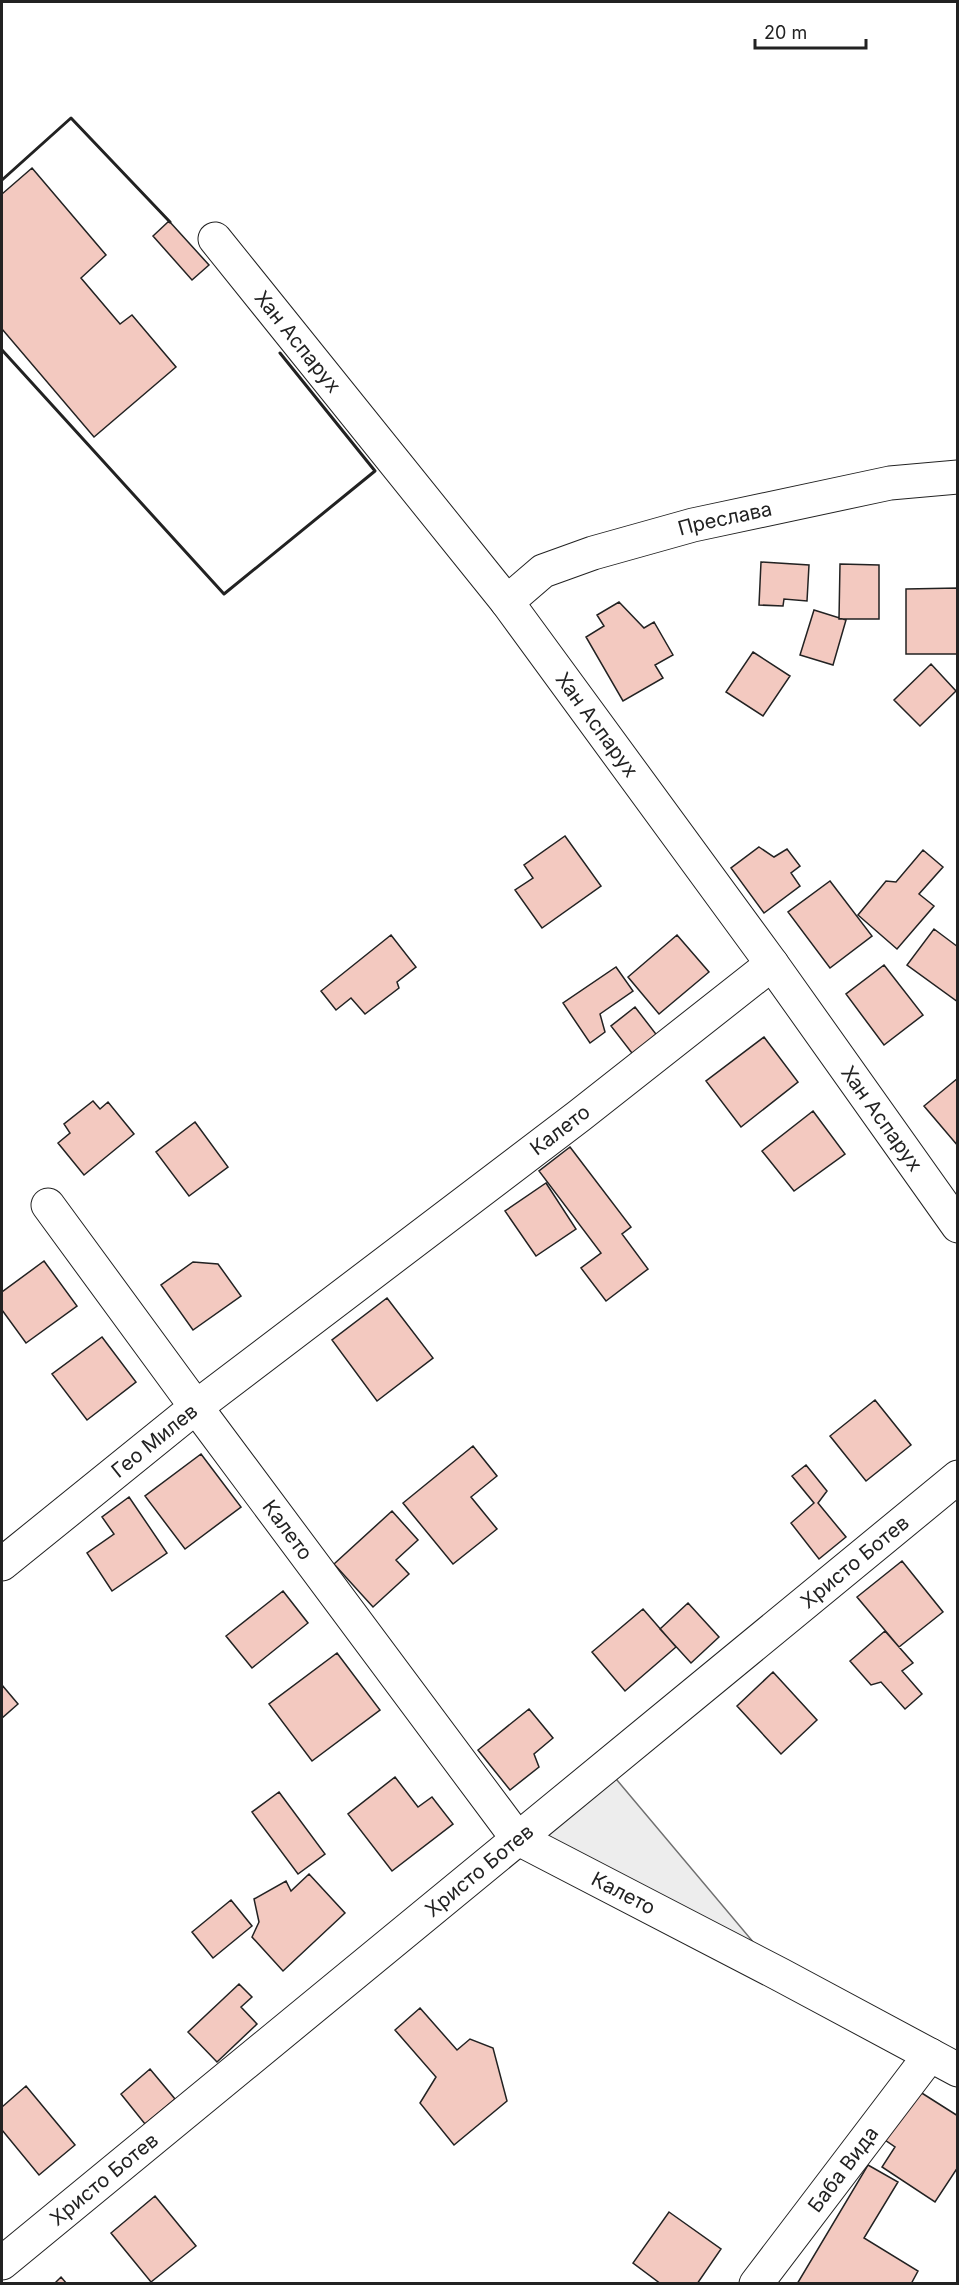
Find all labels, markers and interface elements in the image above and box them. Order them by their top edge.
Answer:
scale bar [755,12,866,50]
text: 20 m [764,22,807,43]
street label: Хан Аспарух [250,286,346,398]
street label: Преслава [675,497,774,541]
street label: Хан Аспарух [551,668,643,782]
street label: Хан Аспарух [836,1061,927,1176]
street label: Калето [525,1100,595,1160]
street label: Гео Милев [106,1399,202,1483]
street label: Калето [257,1495,318,1565]
street label: Христо Ботев [796,1510,914,1613]
street label: Христо Ботев [421,1819,538,1922]
street label: Калето [587,1867,660,1920]
street label: Баба Вида [803,2122,883,2217]
street label: Христо Ботев [45,2128,163,2231]

